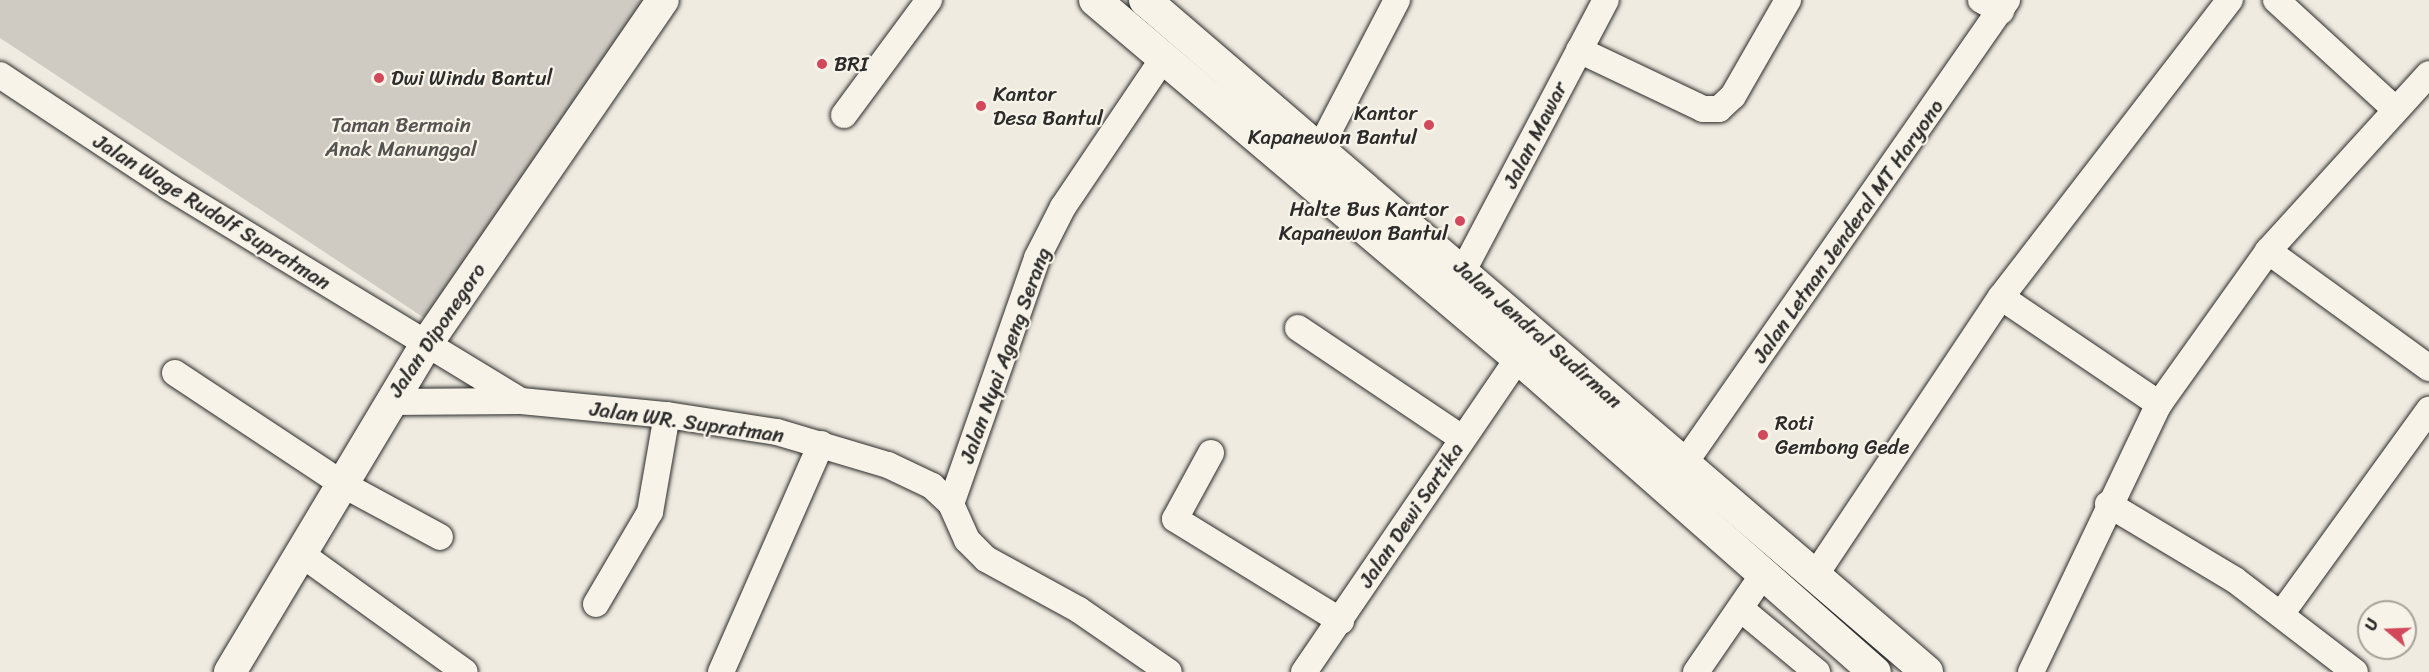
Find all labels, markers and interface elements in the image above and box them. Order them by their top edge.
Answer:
place label: BRI [834,51,868,77]
marker: BRI [815,57,829,71]
place label: Dwi Windu Bantul [391,65,552,91]
marker: Dwi Windu Bantul [372,71,386,85]
street label: Jalan Mawar [1498,78,1572,192]
place label: Kantor Desa Bantul [993,81,1104,131]
street label: Jalan Letnan Jenderal MT Haryono [1747,94,1949,368]
marker: Kantor Desa Bantul [974,99,988,113]
place label: Kantor Kapanewon Bantul [1247,100,1417,150]
park label: Taman Bermain Anak Manunggal [325,112,477,162]
marker: Kantor Kapanewon Bantul [1422,118,1436,132]
street label: Jalan Wage Rudolf Supratman [89,129,335,295]
place label: Halte Bus Kantor Kapanewon Bantul [1278,196,1448,246]
marker: Halte Bus Kantor Kapanewon Bantul [1453,214,1467,228]
street label: Jalan Nyai Ageng Serang [954,243,1056,467]
street label: Jalan Jendral Sudirman [1449,254,1627,414]
street label: Jalan Diponegoro [383,258,491,402]
street label: Jalan WR. Supratman [588,396,786,448]
place label: Roti Gembong Gede [1775,410,1910,460]
marker: Roti Gembong Gede [1756,428,1770,442]
street label: Jalan Dewi Sartika [1353,437,1469,593]
north arrow [2357,600,2417,660]
text: U [2356,615,2387,634]

